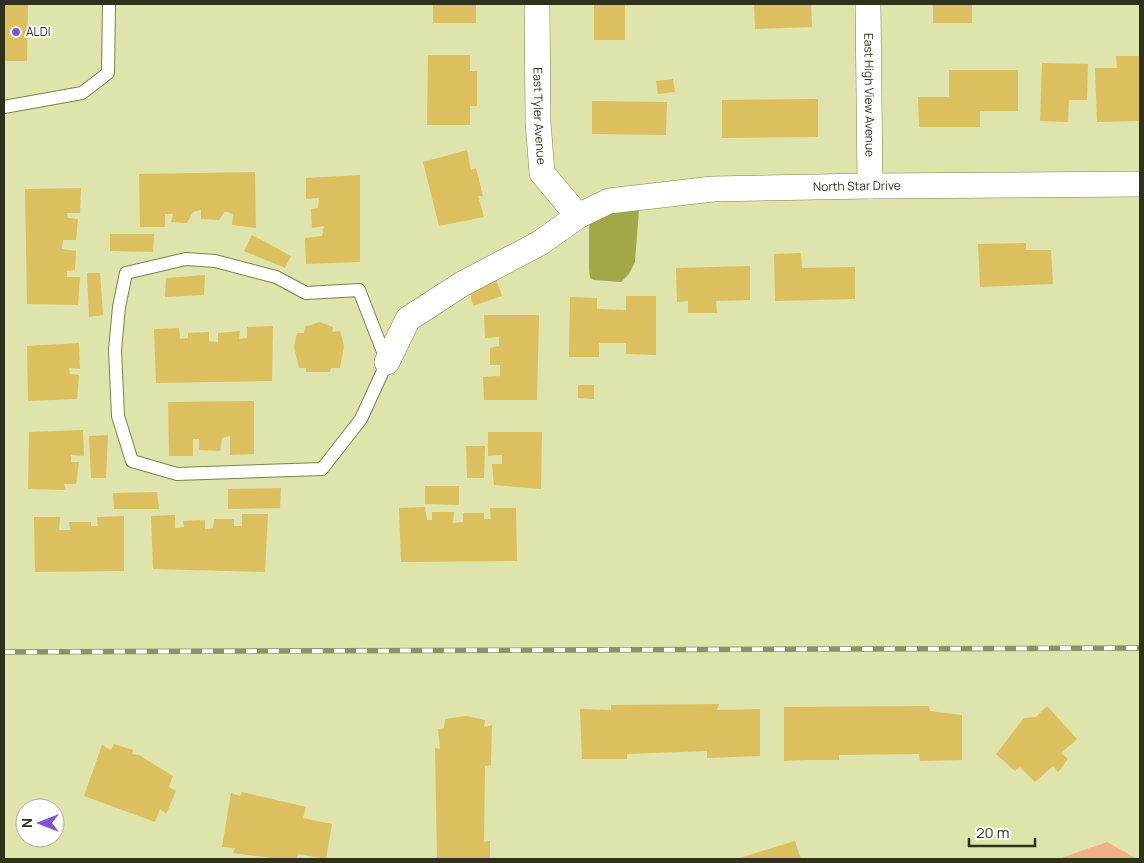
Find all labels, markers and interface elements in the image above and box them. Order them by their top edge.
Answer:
place label: ALDI [26,23,51,40]
marker: ALDI [10,26,22,38]
street label: East High View Avenue [860,33,879,157]
street label: East Tyler Avenue [530,67,550,165]
street label: North Star Drive [813,177,901,195]
north arrow [15,798,65,848]
scale bar [969,816,1035,848]
text: N [17,818,36,828]
text: 20 m [976,822,1009,843]

